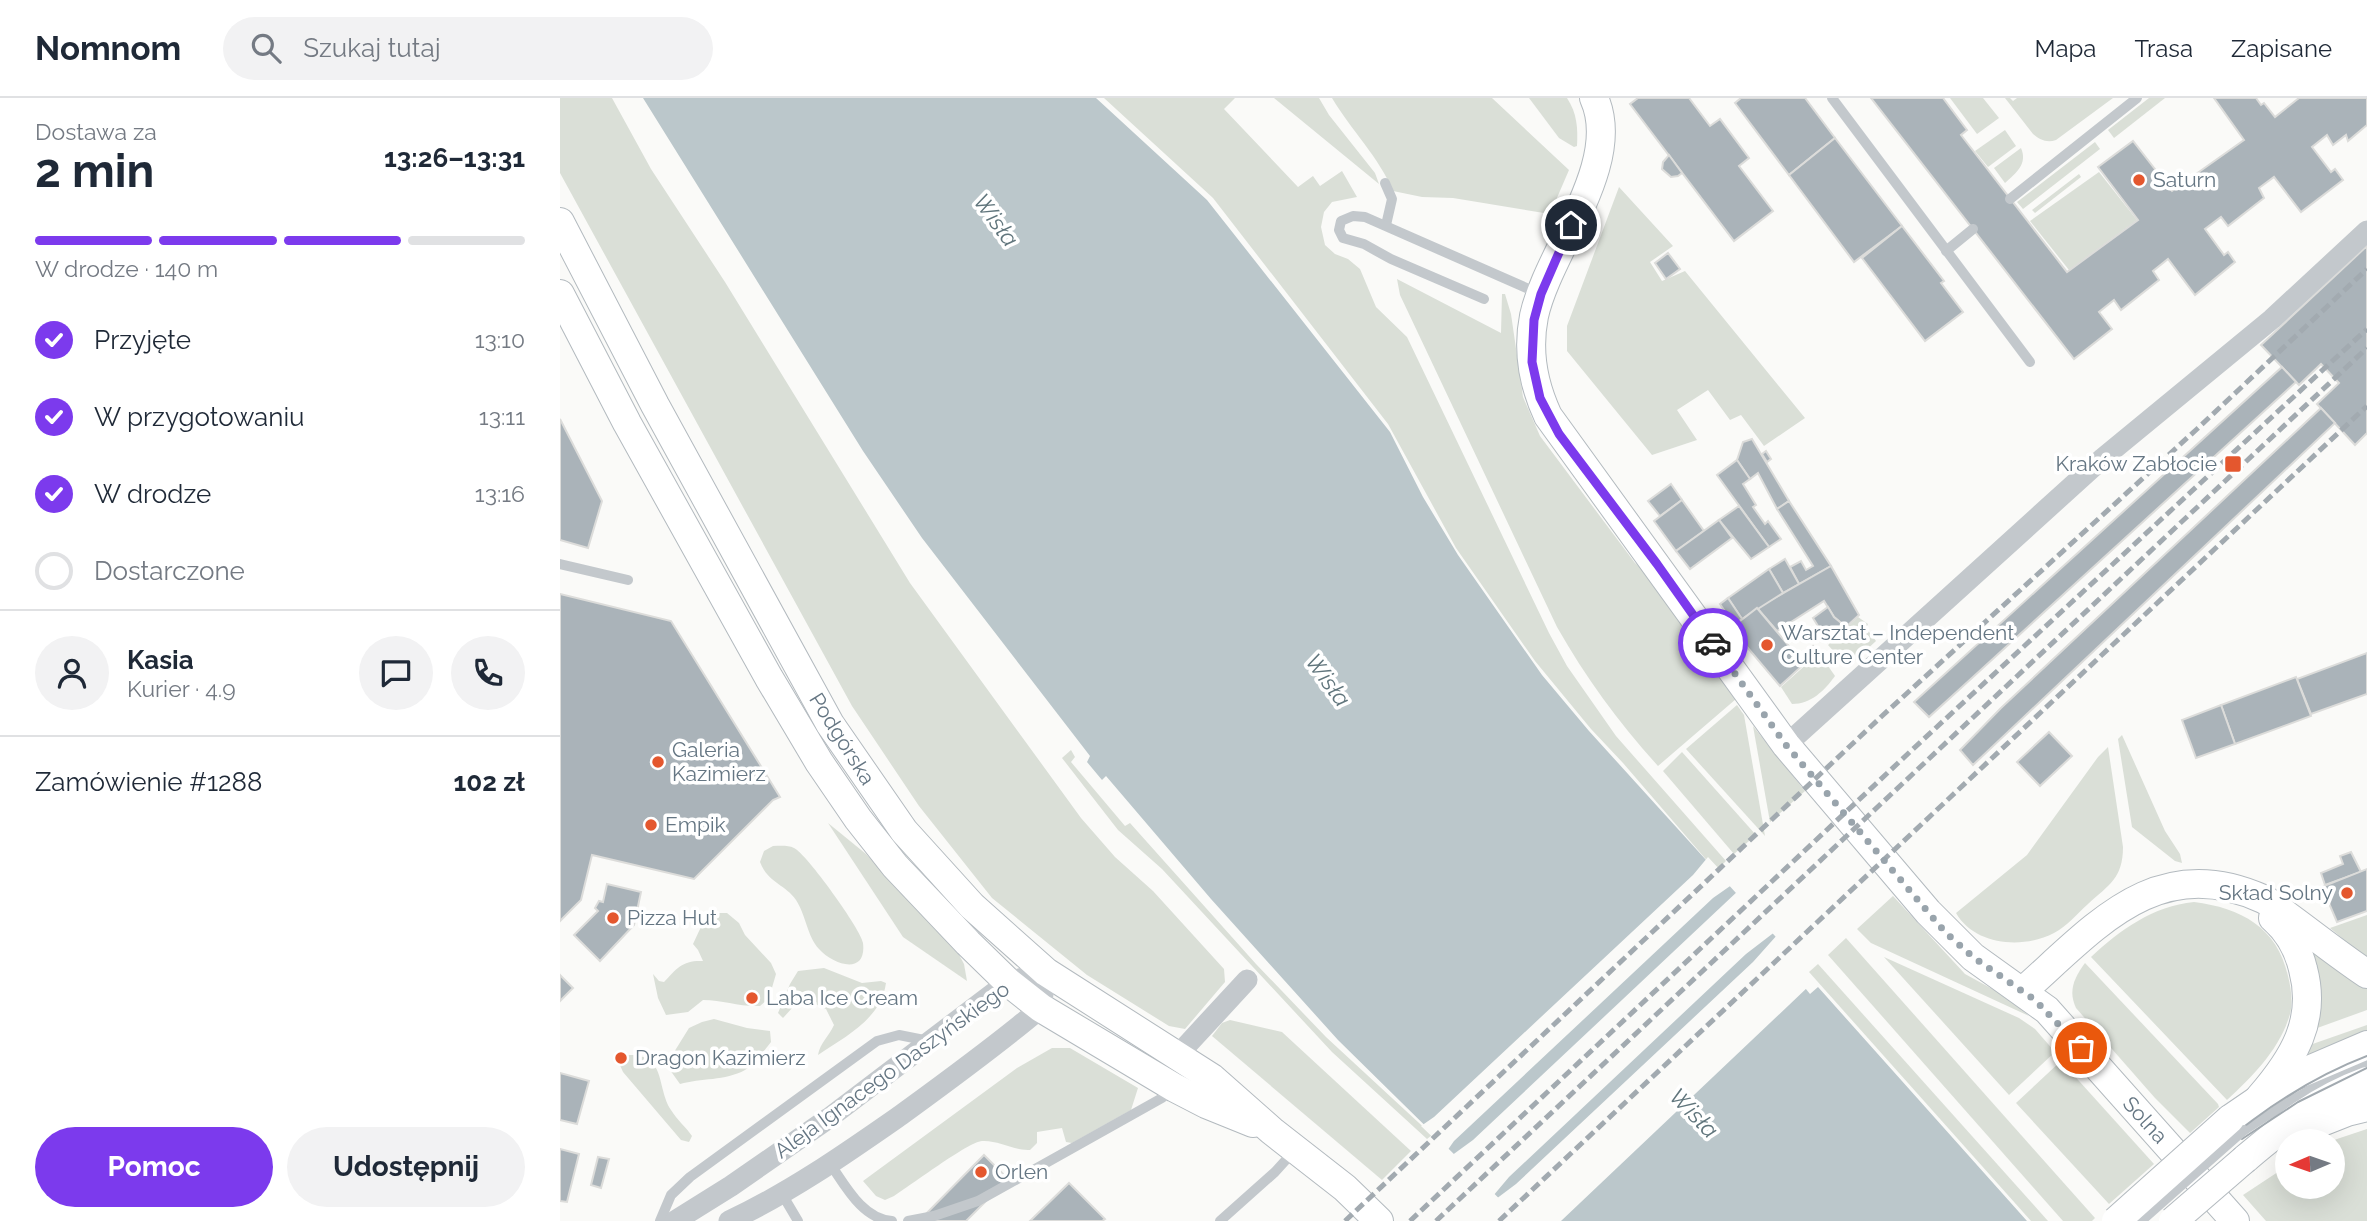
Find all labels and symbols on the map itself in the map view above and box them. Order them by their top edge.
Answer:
place label: Saturn [2153,167,2216,192]
marker: Saturn [2131,172,2147,188]
water label: Wisła [968,188,1025,252]
pin [1541,195,1601,255]
place label: Kraków Zabłocie [2056,451,2217,476]
marker: Kraków Zabłocie [2223,454,2243,474]
courier [1678,608,1748,678]
place label: Warsztat – Independent Culture Center [1781,620,2014,669]
marker: Warsztat – Independent Culture Center [1759,637,1775,653]
water label: Wisła [1300,648,1357,712]
street label: Podgórska [804,688,881,789]
place label: Galeria Kazimierz [672,737,766,786]
marker: Galeria Kazimierz [650,754,666,770]
place label: Empik [665,812,726,837]
marker: Empik [643,817,659,833]
place label: Skład Solny [2219,880,2333,905]
marker: Skład Solny [2339,885,2355,901]
place label: Pizza Hut [627,905,717,930]
marker: Pizza Hut [605,910,621,926]
street label: Aleja Ignacego Daszyńskiego [769,976,1014,1163]
place label: Laba Ice Cream [766,985,918,1010]
marker: Laba Ice Cream [744,990,760,1006]
pin [2051,1018,2111,1078]
place label: Dragon Kazimierz [635,1045,806,1070]
marker: Dragon Kazimierz [613,1050,629,1066]
water label: Wisła [1664,1082,1725,1143]
street label: Solna [2118,1091,2173,1148]
north arrow [2275,1129,2345,1199]
place label: Orlen [995,1159,1048,1184]
marker: Orlen [973,1164,989,1180]

